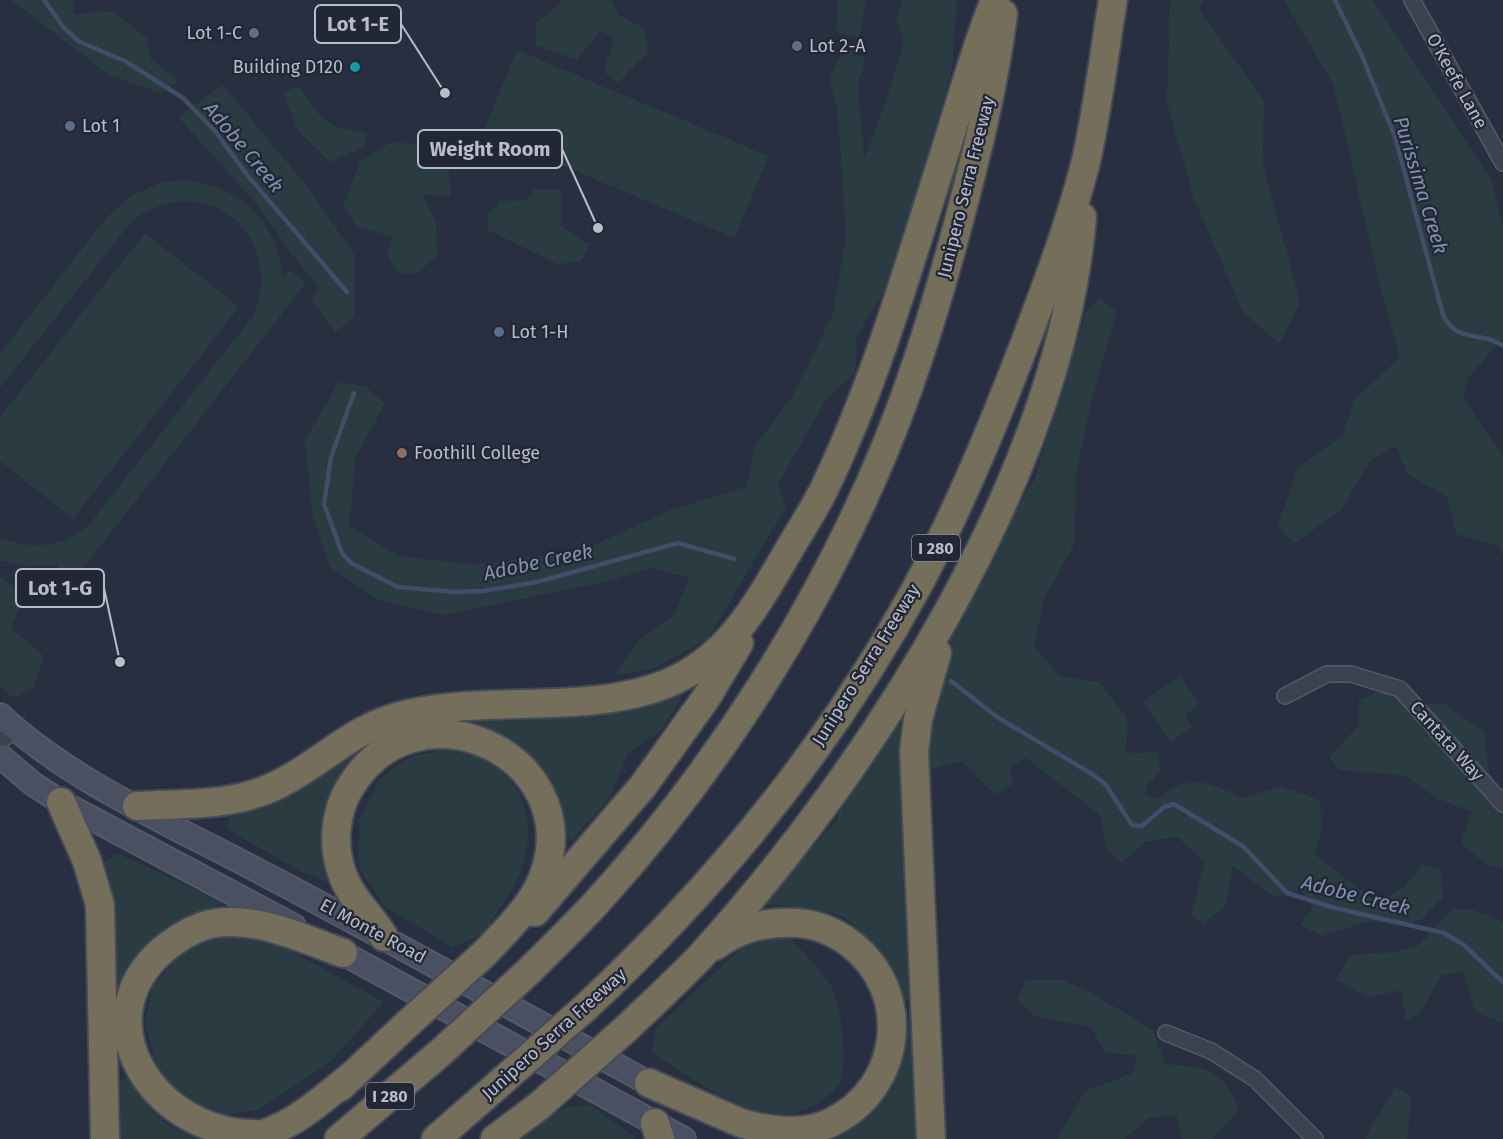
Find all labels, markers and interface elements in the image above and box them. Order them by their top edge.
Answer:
callout: Lot 1-E [315,5,401,43]
text: Lot 1-E [327,12,389,36]
place label: Lot 1-C [187,22,242,44]
marker: Lot 1-C [247,26,261,40]
street label: O'Keefe Lane [1422,29,1492,133]
place label: Lot 2-A [809,35,866,57]
marker: Lot 2-A [790,39,804,53]
place label: Building D120 [233,56,343,78]
marker: Building D120 [348,60,362,74]
street label: Junipero Serra Freeway [933,94,999,280]
water label: Adobe Creek [198,96,289,197]
water label: Purissima Creek [1389,113,1453,257]
place label: Lot 1 [82,115,120,137]
marker: Lot 1 [63,119,77,133]
callout: Weight Room [418,130,562,168]
text: Weight Room [430,137,550,161]
place label: Lot 1-H [511,321,569,343]
marker: Lot 1-H [492,325,506,339]
place label: Foothill College [414,442,540,464]
marker: Foothill College [395,446,409,460]
road number: I 280 [912,535,960,561]
water label: Adobe Creek [480,539,595,585]
callout: Lot 1-G [16,569,104,607]
text: Lot 1-G [28,576,92,600]
street label: Junipero Serra Freeway [807,580,925,750]
street label: Cantata Way [1405,696,1489,786]
water label: Adobe Creek [1298,870,1413,920]
street label: El Monte Road [316,894,430,968]
street label: Junipero Serra Freeway [477,963,631,1105]
road number: I 280 [366,1083,414,1109]

